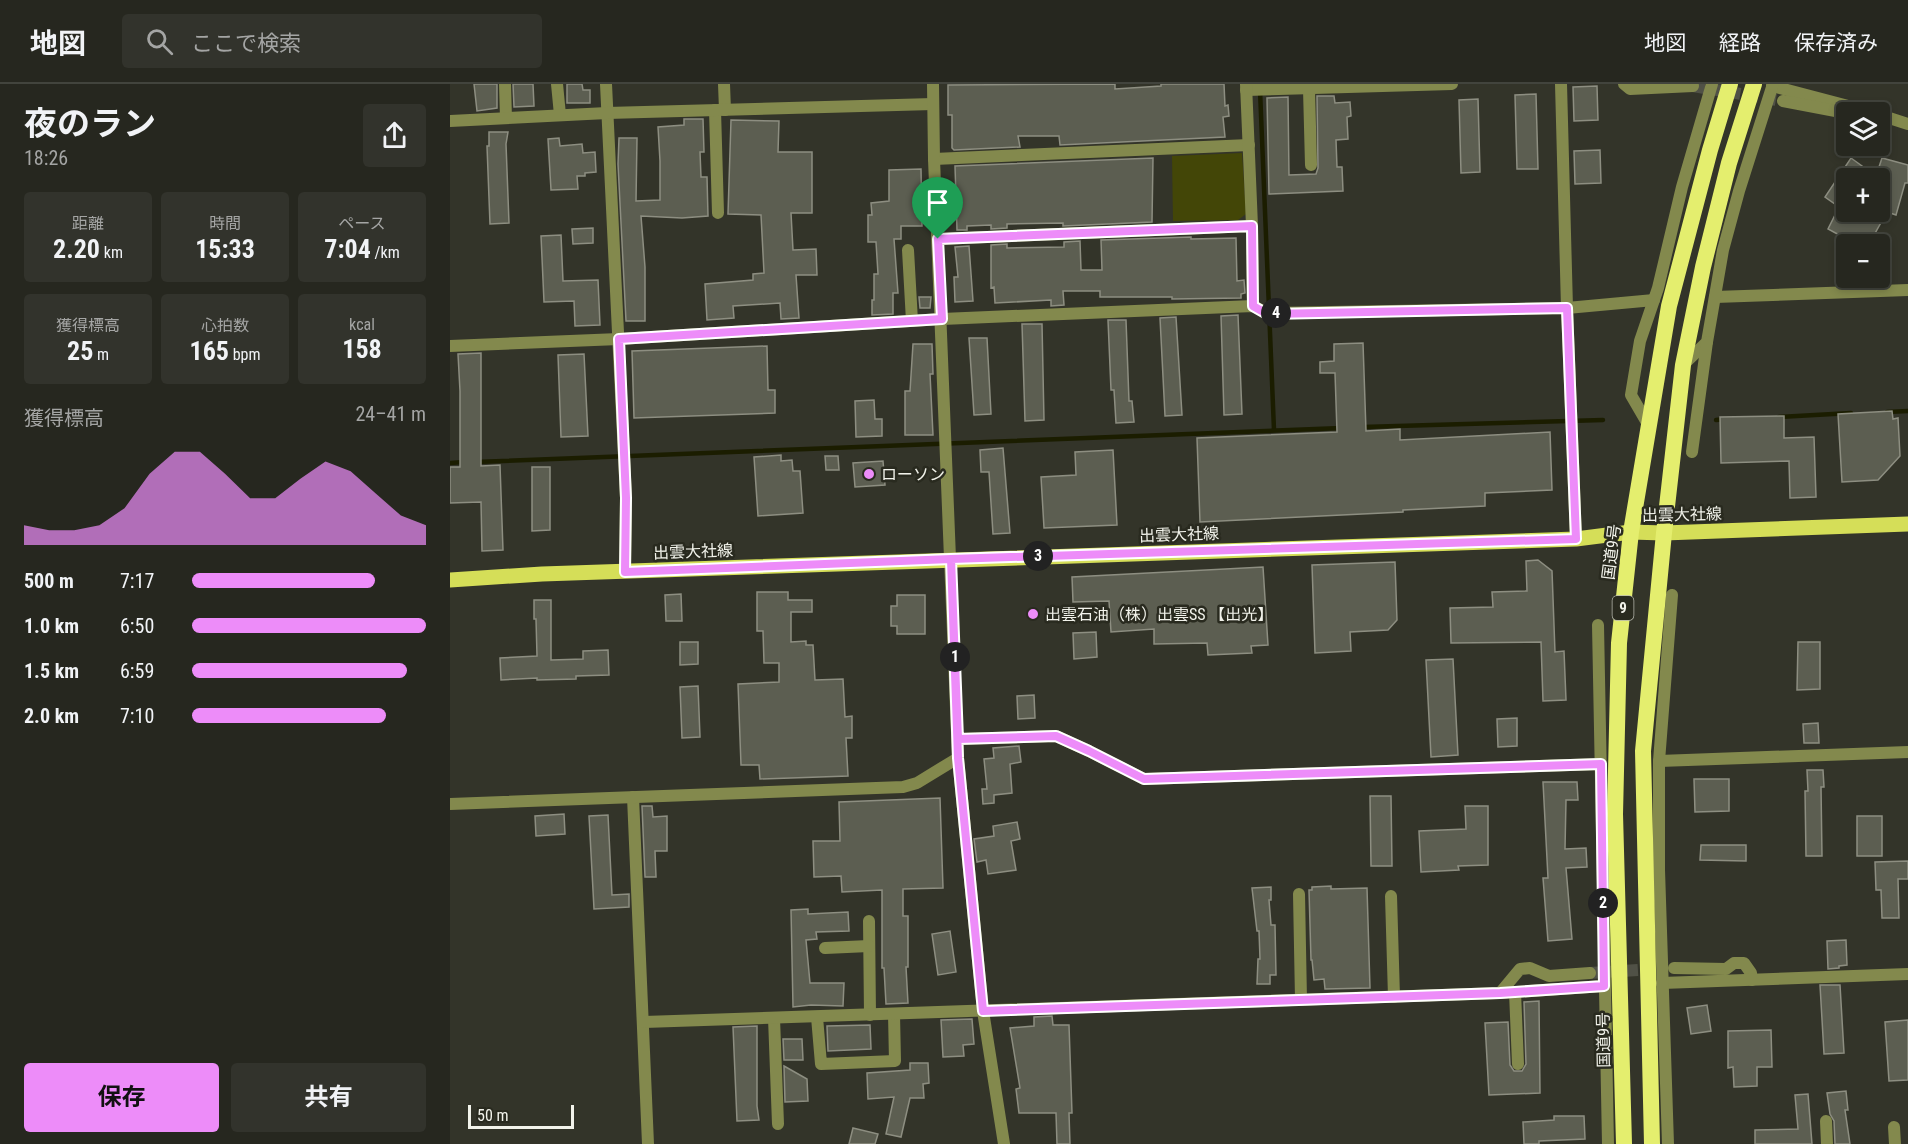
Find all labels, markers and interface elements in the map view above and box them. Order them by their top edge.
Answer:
search box [122,14,542,68]
icon: search [143,25,176,58]
text: 地図 [30,27,86,60]
text: ここで検索 [191,31,301,56]
text: 地図 [1644,31,1686,55]
text: 経路 [1719,31,1761,55]
text: 保存済み [1794,31,1878,55]
map controls [1836,102,1890,288]
button: layers [1836,102,1890,156]
text: 夜のラン [24,104,156,143]
button: share [363,104,426,167]
text: 18:26 [24,146,68,170]
button: + [1836,168,1890,222]
pin [912,177,963,239]
icon: arrive [921,186,954,219]
text: 距離 [72,214,104,233]
text: 時間 [209,214,241,233]
text: ペース [338,214,386,233]
text: 2.20 [53,234,100,264]
text: 15:33 [195,234,255,264]
text: 7:04 [324,234,371,264]
button: − [1836,234,1890,288]
text: km [100,243,123,262]
text: /km [371,243,400,262]
pin: 4 [1261,298,1291,328]
text: 4 [1272,303,1280,322]
text: kcal [349,315,375,334]
text: 獲得標高 [56,316,120,335]
text: 心拍数 [201,316,249,335]
text: 158 [342,334,382,364]
text: 25 [67,336,93,366]
text: 165 [190,336,229,366]
text: m [93,345,109,364]
text: bpm [229,345,260,364]
text: 24–41 m [355,402,426,426]
text: 獲得標高 [24,406,104,430]
place label: ローソン [881,465,945,484]
marker: ローソン [862,467,876,481]
street label: 出雲大社線 [1642,504,1722,525]
street label: 国道9号 [1599,523,1624,581]
street label: 出雲大社線 [1139,524,1219,545]
street label: 出雲大社線 [653,541,733,562]
pin: 3 [1023,541,1053,571]
text: 3 [1034,546,1042,565]
text: 500 m [24,569,74,593]
text: 7:17 [120,569,154,593]
road number: 9 [1612,596,1634,620]
place label: 出雲石油（株）出雲SS 【出光】 [1045,605,1273,624]
marker: 出雲石油（株）出雲SS 【出光】 [1026,607,1040,621]
text: 1.0 km [24,614,79,638]
text: 6:50 [120,614,154,638]
pin: 1 [940,642,970,672]
text: 1 [951,647,959,666]
text: 1.5 km [24,659,79,683]
text: 6:59 [120,659,154,683]
text: 2.0 km [24,704,79,728]
text: 7:10 [120,704,154,728]
pin: 2 [1588,888,1618,918]
text: 2 [1599,893,1607,912]
street label: 国道9号 [1594,1012,1613,1068]
button: 保存 [24,1063,219,1132]
button: 共有 [231,1063,426,1132]
scale bar [468,1102,574,1130]
text: 50 m [477,1106,509,1125]

